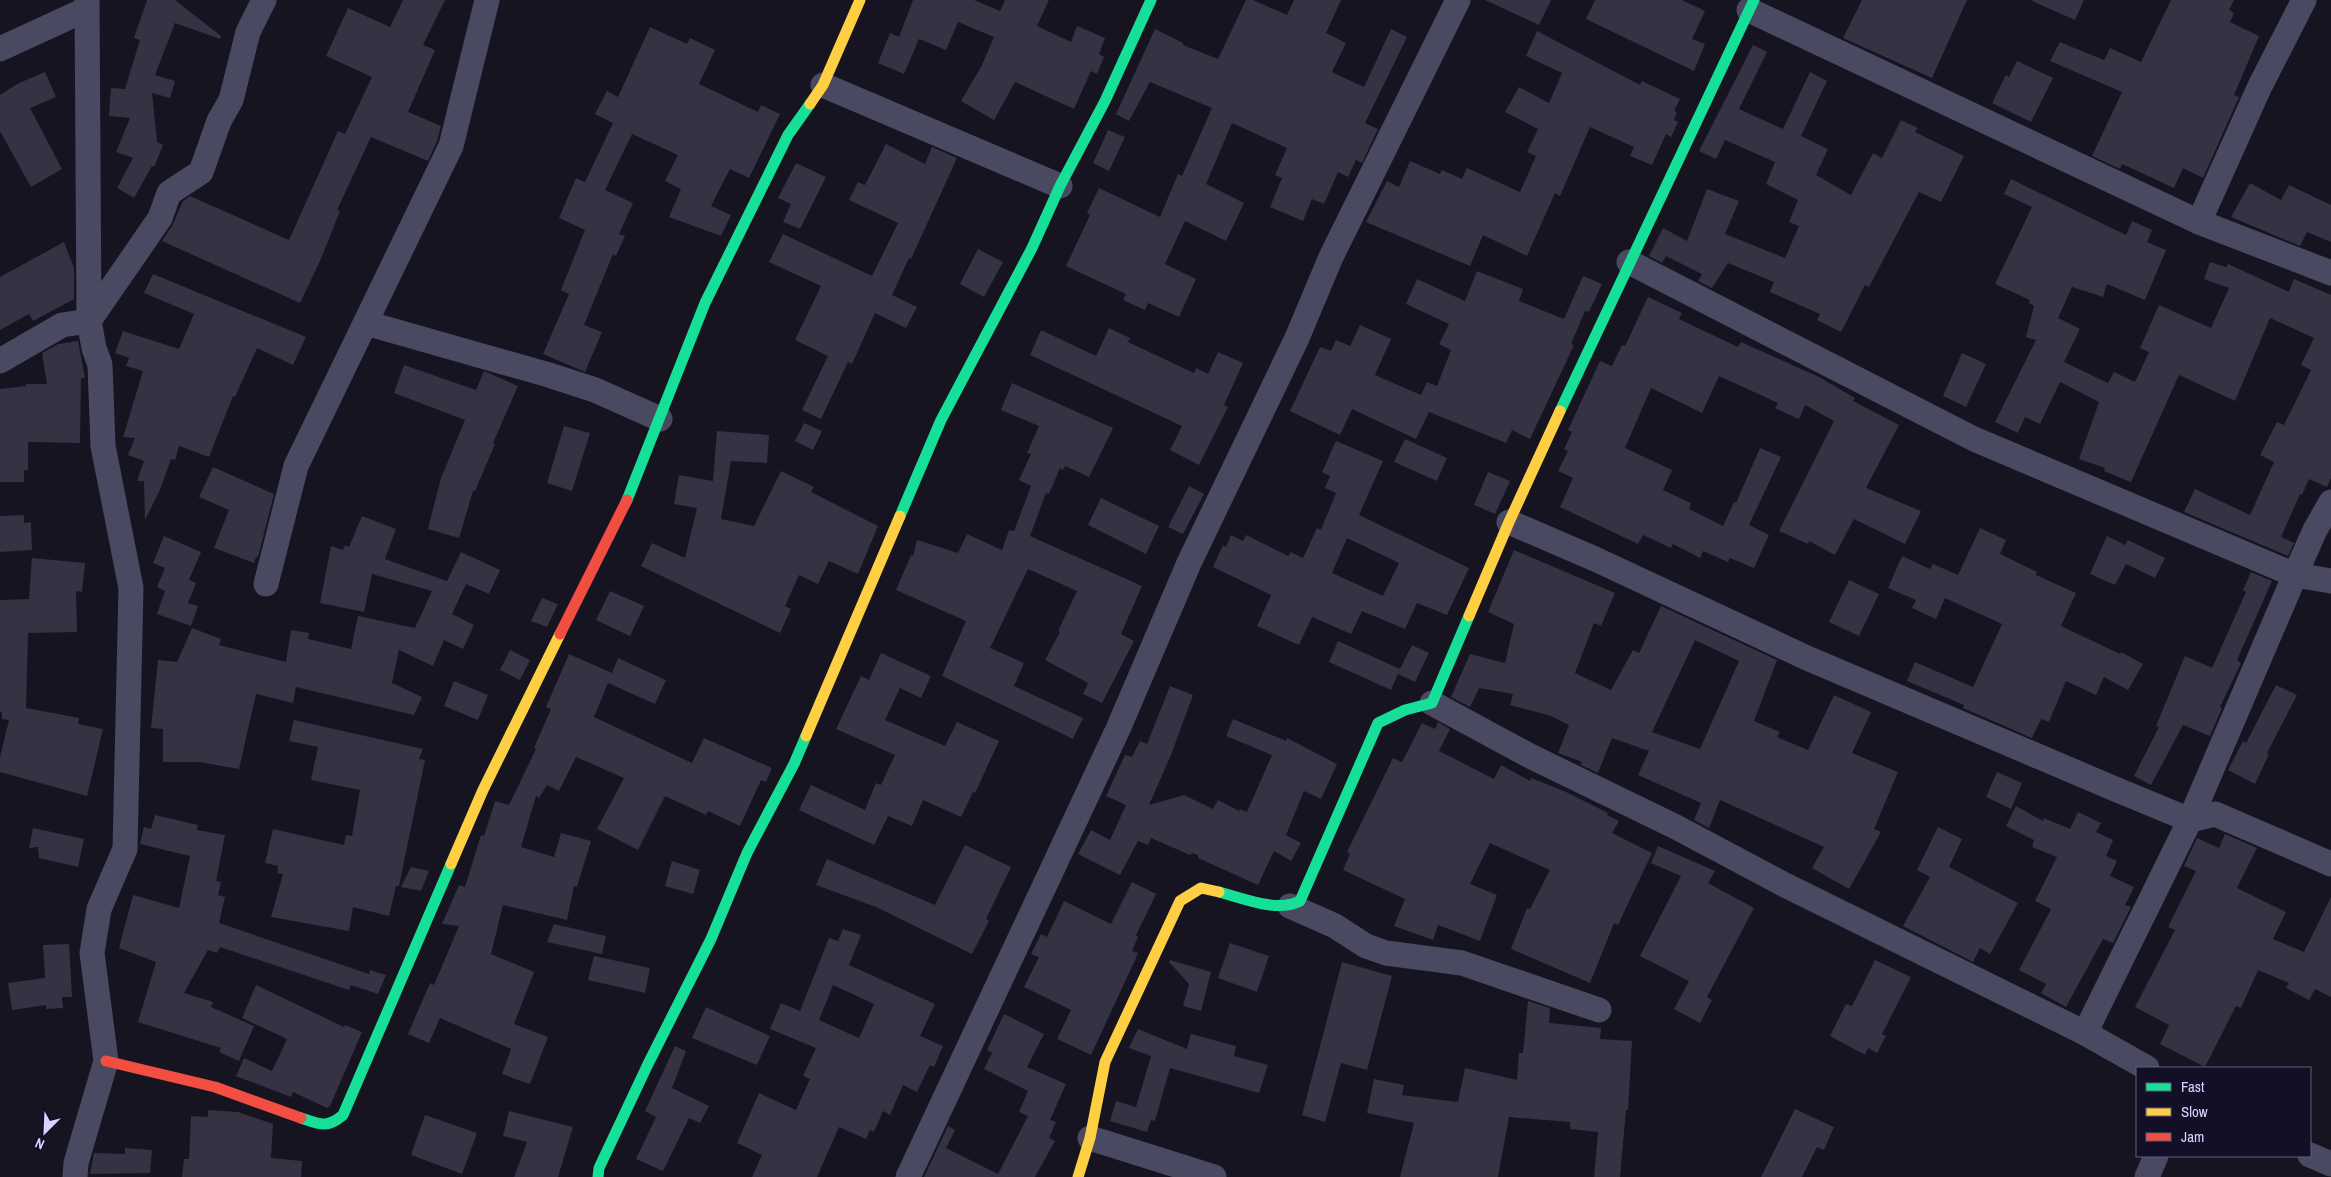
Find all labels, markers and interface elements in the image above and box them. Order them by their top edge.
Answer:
legend [2136,1067,2311,1157]
text: Fast [2181,1076,2205,1097]
text: Slow [2181,1101,2208,1122]
north arrow [20,1107,70,1157]
text: Jam [2181,1126,2204,1147]
text: N [32,1134,47,1154]

